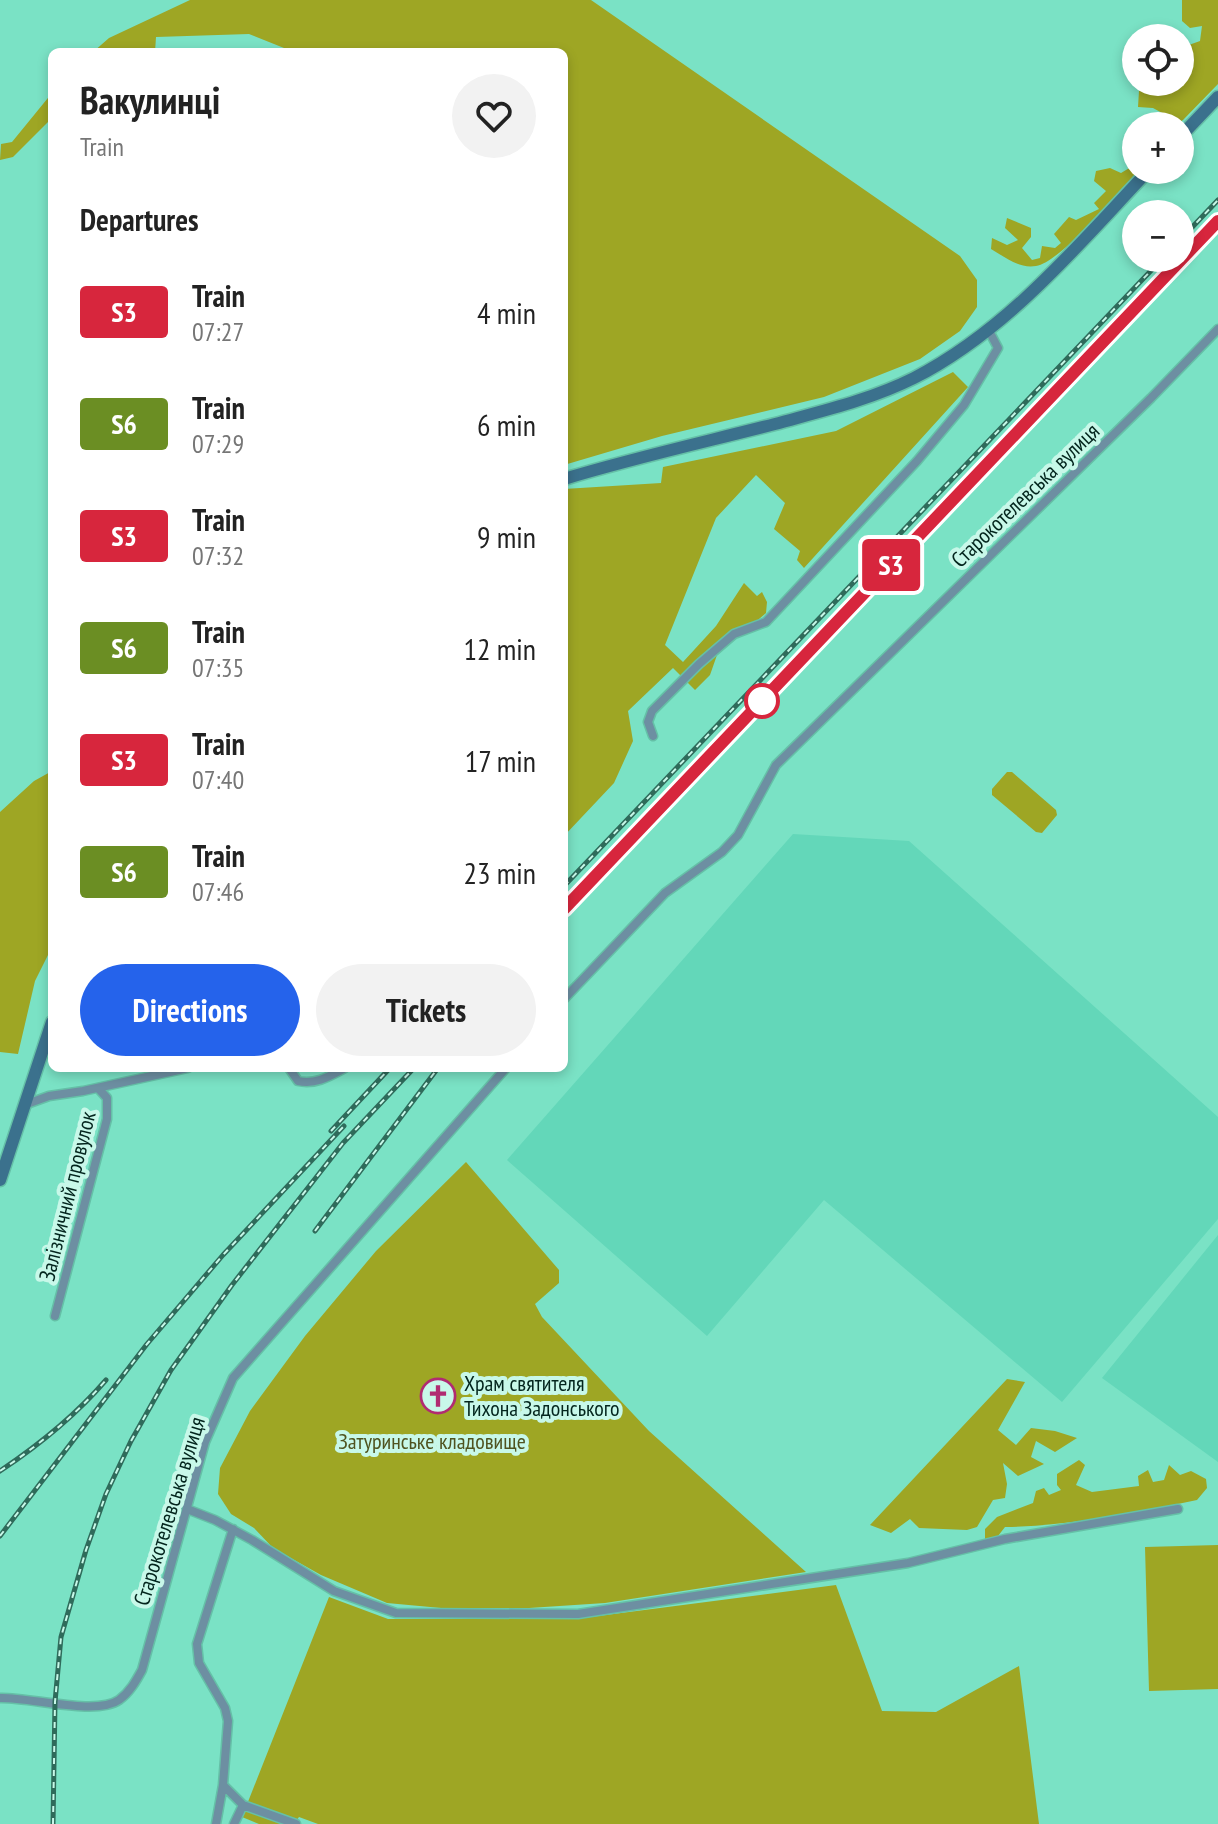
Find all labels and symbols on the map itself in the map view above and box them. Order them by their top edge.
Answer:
street label: Старокотелевська вулиця [945,417,1105,573]
line badge: S3 [855,539,927,591]
unlabelled marker [745,684,779,718]
street label: Залізничний провулок [32,1108,102,1284]
place label: Храм святителя Тихона Задонського [464,1369,620,1422]
church icon: Храм святителя Тихона Задонського [419,1377,457,1415]
street label: Старокотелевська вулиця [127,1413,211,1609]
park label: Затуринське кладовище [338,1427,526,1455]

